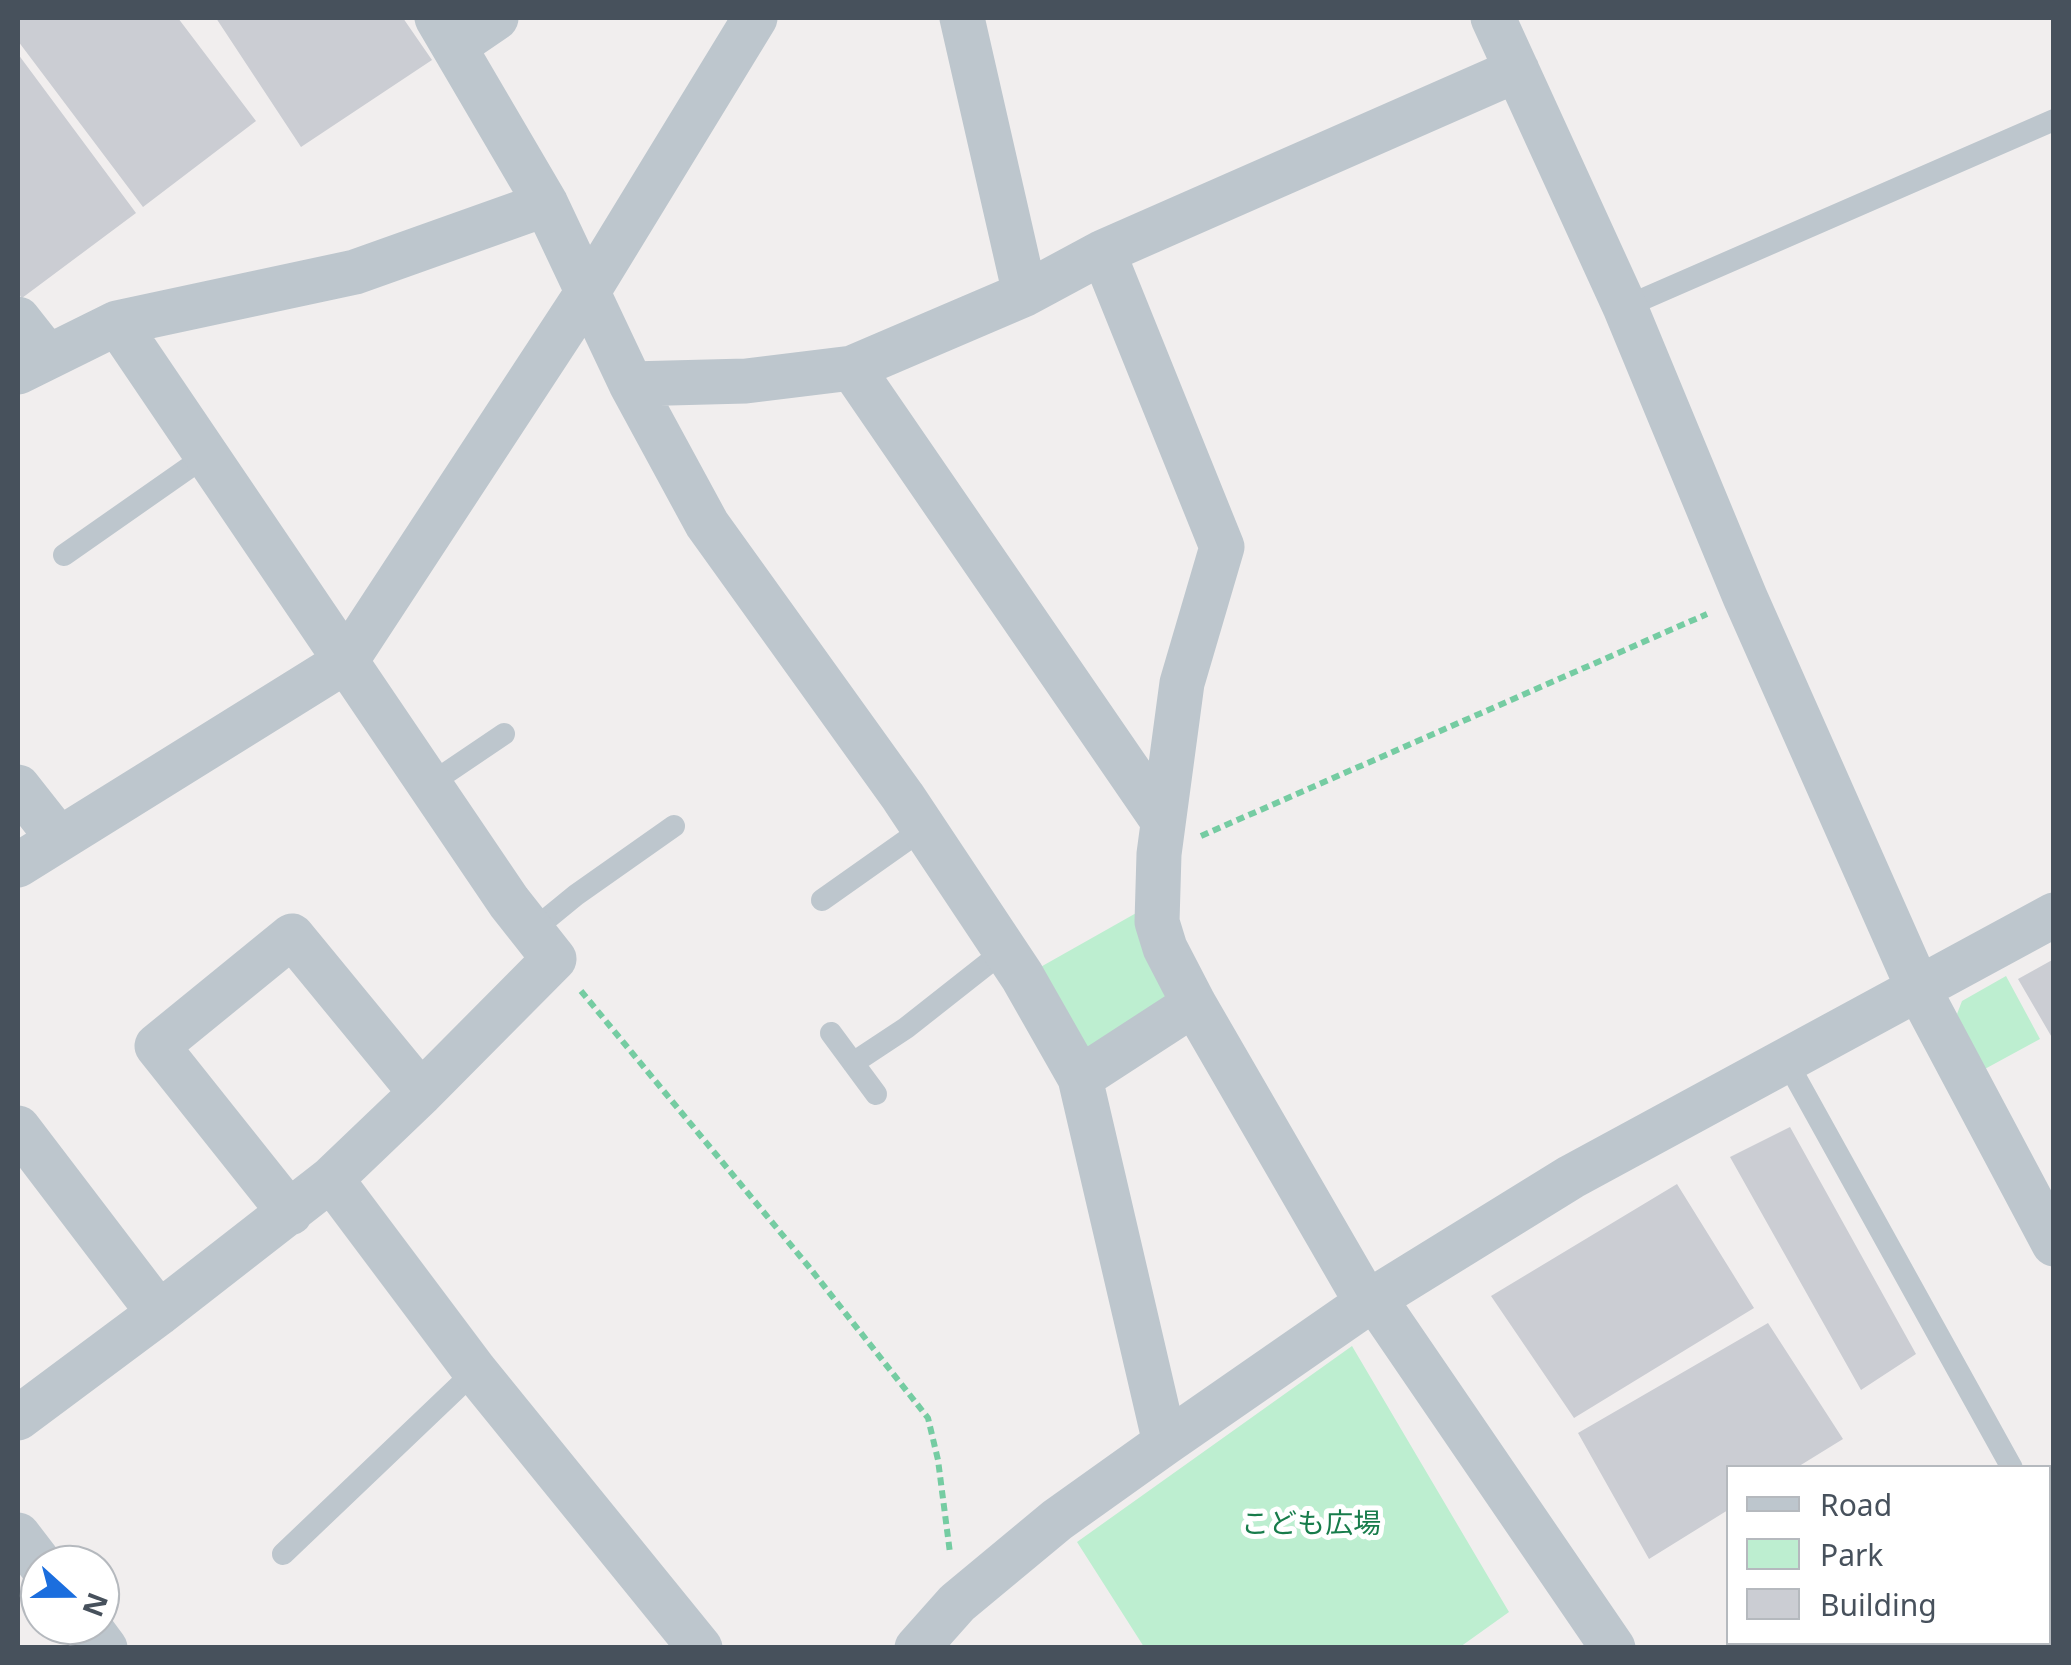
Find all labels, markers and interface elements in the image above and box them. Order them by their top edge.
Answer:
legend [1726,1465,2051,1645]
text: Road [1820,1484,1892,1525]
park label: こども広場 [1241,1508,1381,1542]
text: Park [1820,1534,1883,1575]
north arrow [20,1545,120,1645]
text: Building [1820,1584,1937,1625]
text: N [74,1588,118,1622]

